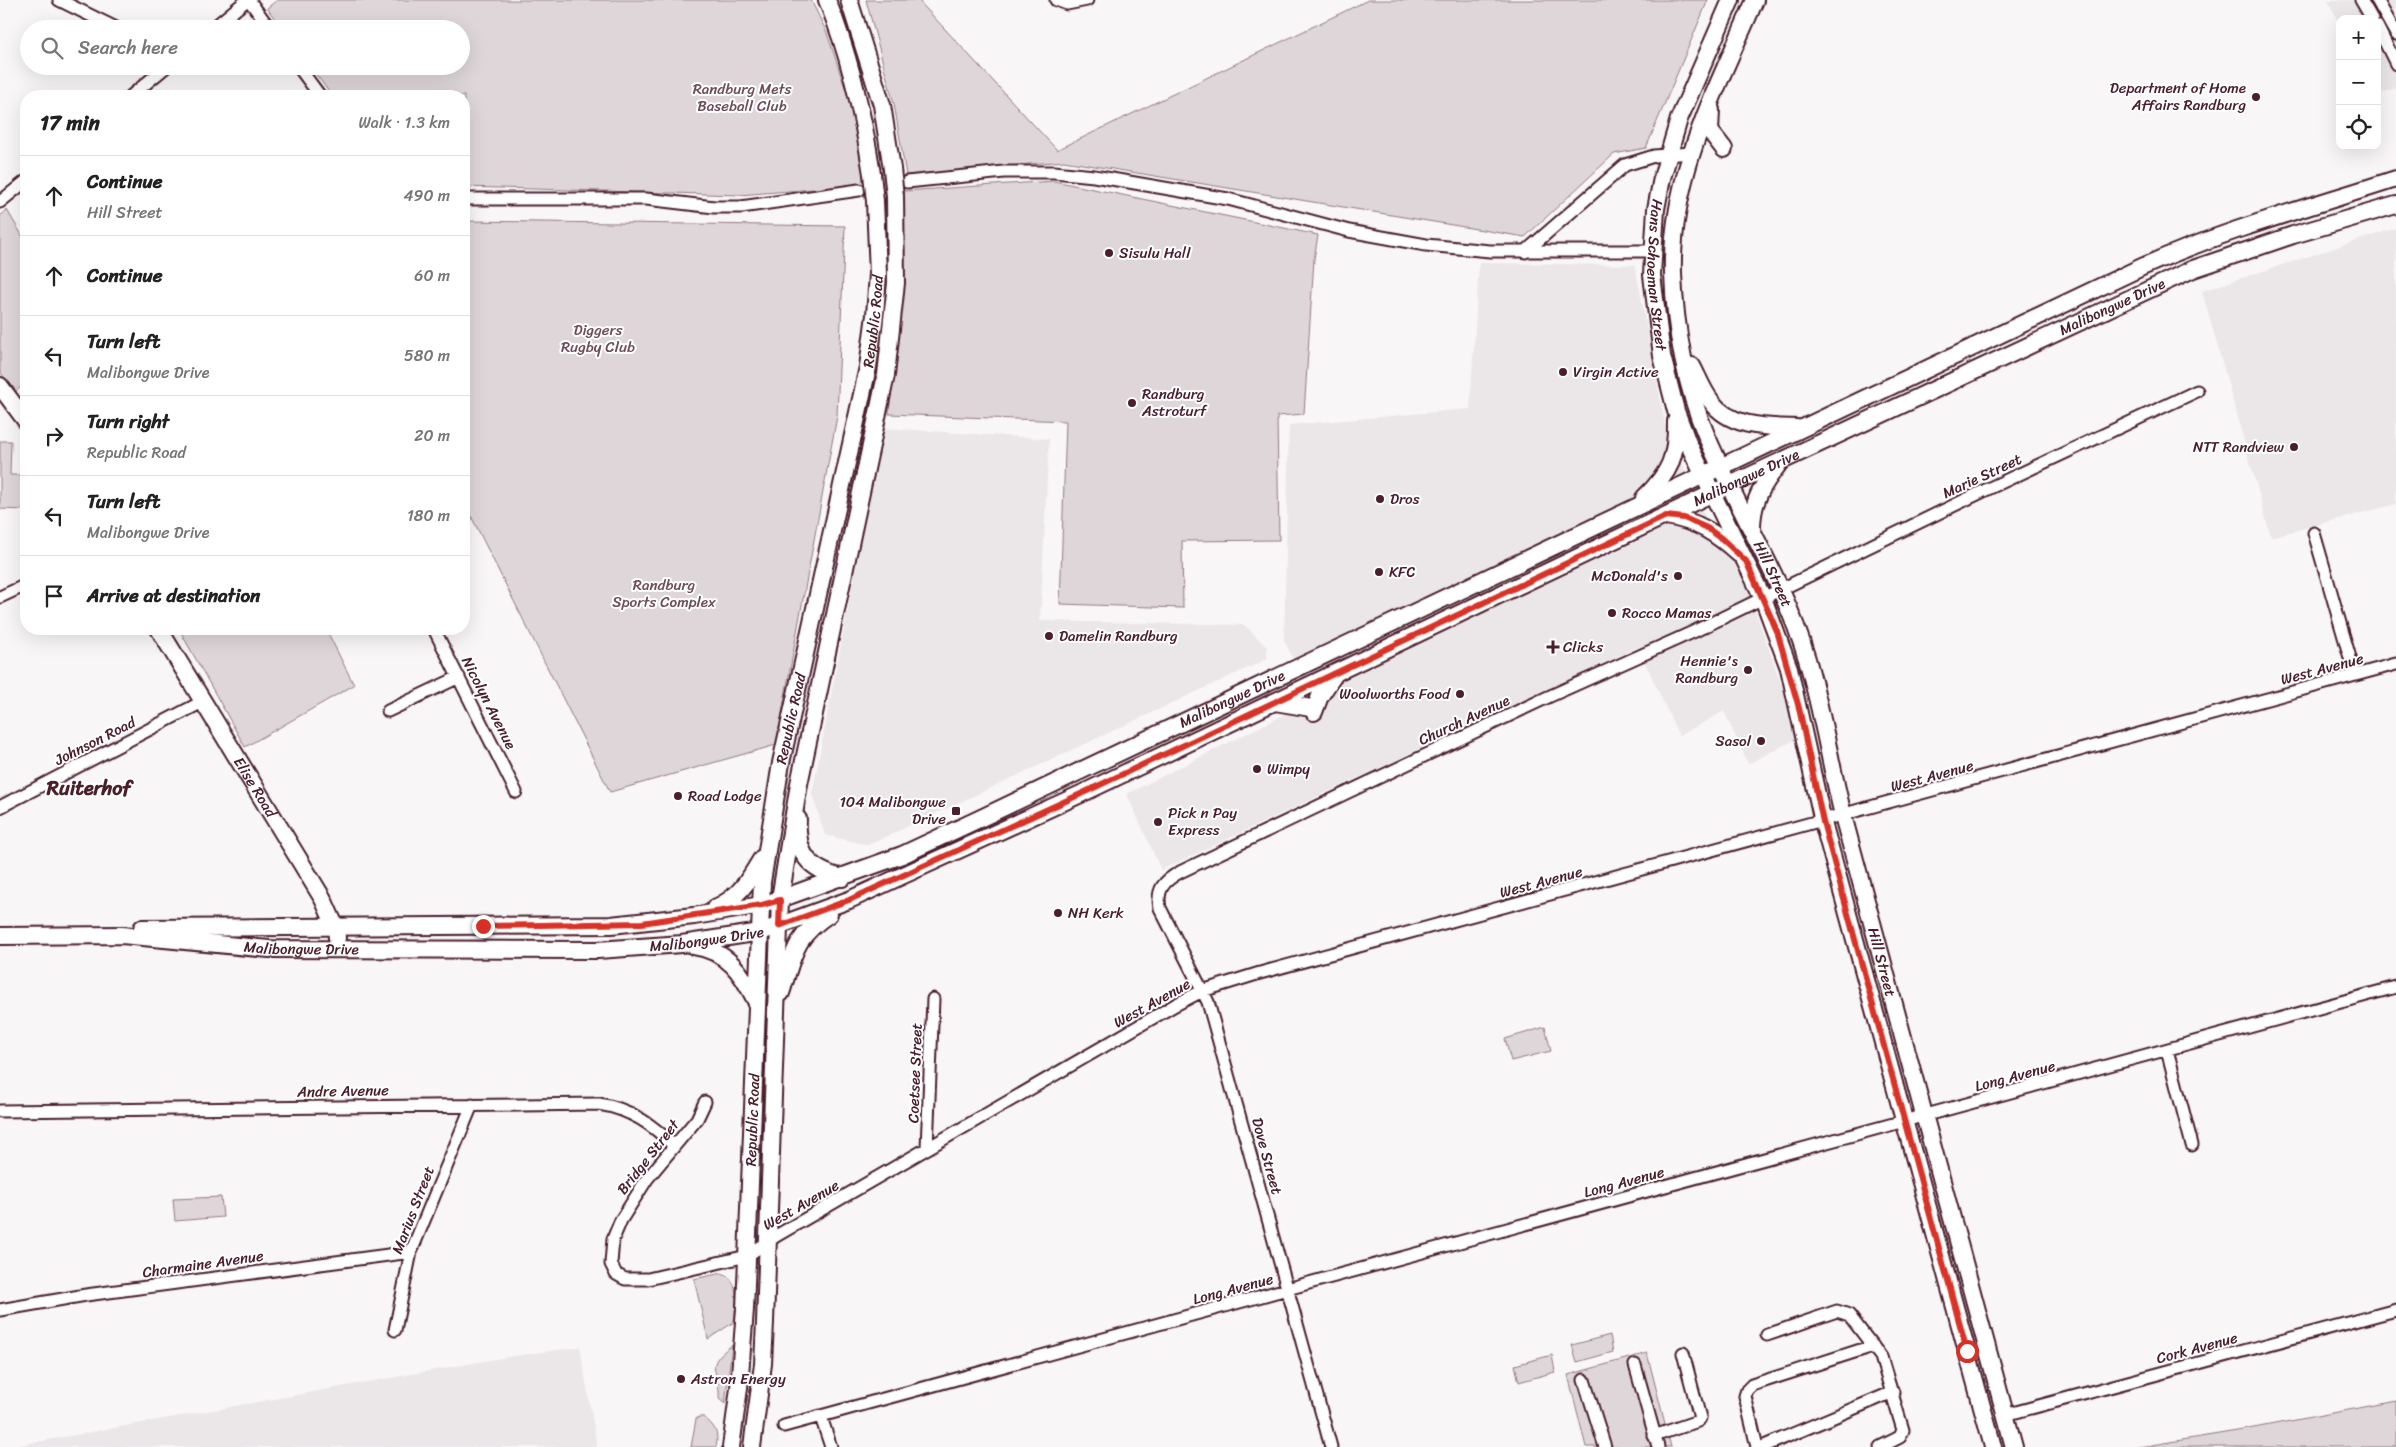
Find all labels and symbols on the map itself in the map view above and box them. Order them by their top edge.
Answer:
place label: Department of Home Affairs Randburg [2110,75,2246,118]
park label: Randburg Mets Baseball Club [693,76,791,119]
marker: Department of Home Affairs Randburg [2250,91,2262,103]
street label: Hans Schoeman Street [1639,197,1674,353]
place label: Sisulu Hall [1119,240,1191,266]
marker: Sisulu Hall [1103,247,1115,259]
street label: Malibongwe Drive [2055,271,2170,343]
street label: Republic Road [855,273,891,369]
park label: Diggers Rugby Club [561,317,635,360]
place label: Virgin Active [1573,359,1659,385]
marker: Virgin Active [1557,366,1569,378]
place label: Randburg Astroturf [1141,381,1208,424]
marker: Randburg Astroturf [1126,397,1138,409]
place label: NTT Randview [2193,434,2285,460]
street label: Malibongwe Drive [1688,441,1804,514]
marker: NTT Randview [2288,441,2300,453]
street label: Marie Street [1938,446,2027,506]
place label: Dros [1390,486,1420,512]
marker: Dros [1374,493,1386,505]
street label: Hill Street [1746,536,1800,612]
place label: KFC [1389,559,1415,585]
place label: McDonald's [1591,563,1668,589]
marker: KFC [1373,566,1385,578]
marker: McDonald's [1672,570,1684,582]
park label: Randburg Sports Complex [612,572,716,615]
place label: Rocco Mamas [1622,600,1712,626]
marker: Rocco Mamas [1606,607,1618,619]
place label: Damelin Randburg [1059,623,1178,649]
marker: Damelin Randburg [1043,630,1055,642]
place label: Clicks [1563,634,1603,660]
marker: Clicks [1547,641,1559,653]
street label: West Avenue [2278,645,2367,693]
place label: Hennie's Randburg [1676,648,1739,691]
street label: Nicolyn Avenue [454,652,524,754]
street label: Malibongwe Drive [1174,663,1289,735]
marker: Hennie's Randburg [1742,664,1754,676]
street label: Republic Road [768,669,814,767]
place label: Woolworths Food [1339,681,1451,707]
street label: Church Avenue [1414,687,1514,753]
marker: Woolworths Food [1454,688,1466,700]
street label: Johnson Road [49,709,141,773]
place label: Sasol [1715,728,1752,754]
marker: Sasol [1755,735,1767,747]
street label: Elise Road [226,752,284,824]
street label: West Avenue [1888,752,1977,800]
place label: Wimpy [1267,756,1310,782]
marker: Wimpy [1251,763,1263,775]
district label: Ruiterhof [46,771,134,806]
place label: Road Lodge [688,783,762,809]
place label: 104 Malibongwe Drive [839,789,946,832]
marker: Road Lodge [672,790,684,802]
place label: Pick n Pay Express [1168,800,1237,843]
marker: 104 Malibongwe Drive [950,805,962,817]
marker: Pick n Pay Express [1152,816,1164,828]
street label: West Avenue [1497,858,1586,906]
place label: NH Kerk [1068,900,1124,926]
marker: NH Kerk [1052,907,1064,919]
route end [472,915,495,938]
street label: Malibongwe Drive [649,919,766,959]
street label: Hill Street [1860,924,1904,1000]
street label: Malibongwe Drive [243,934,359,962]
street label: West Avenue [1109,971,1196,1035]
street label: Coetsee Street [900,1022,930,1123]
street label: Long Avenue [1972,1053,2058,1099]
street label: Republic Road [738,1072,767,1167]
street label: Andre Avenue [296,1077,389,1105]
street label: Bridge Street [610,1113,687,1200]
street label: Dove Street [1244,1115,1290,1198]
street label: Long Avenue [1581,1159,1667,1205]
street label: Marius Street [384,1162,442,1258]
street label: West Avenue [758,1172,845,1238]
street label: Charmaine Avenue [141,1243,266,1285]
street label: Long Avenue [1190,1266,1276,1312]
street label: Cork Avenue [2153,1325,2241,1371]
route start [1956,1340,1979,1363]
place label: Astron Energy [690,1366,786,1392]
marker: Astron Energy [675,1373,687,1385]

